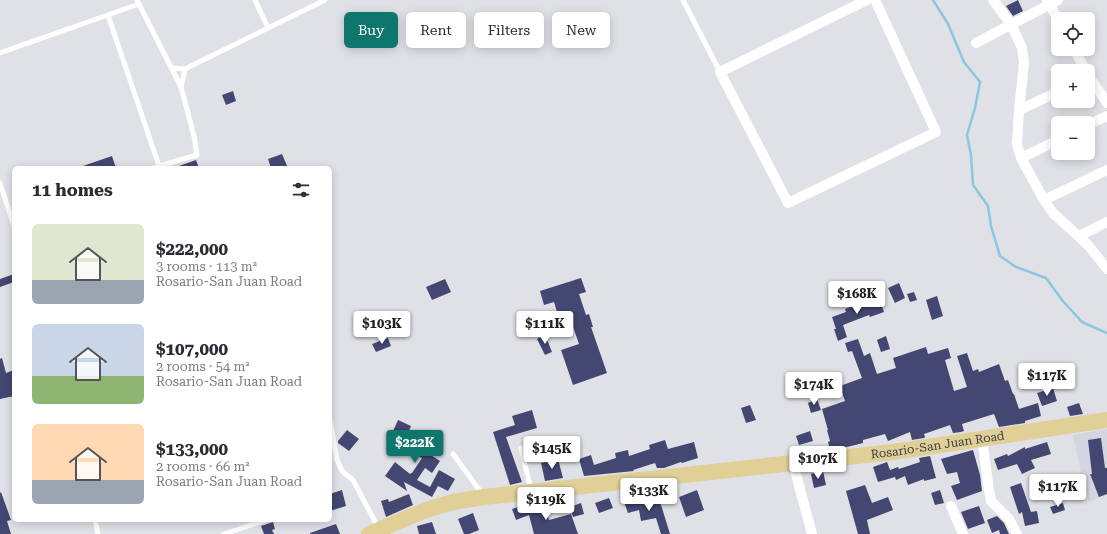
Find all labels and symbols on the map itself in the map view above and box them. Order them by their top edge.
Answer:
pin: $168K [829,281,885,315]
pin: $103K [354,311,410,345]
pin: $111K [517,311,573,345]
pin: $117K [1019,363,1075,397]
pin: $174K [786,372,842,406]
street label: Rosario-San Juan Road [870,428,1006,461]
pin: $222K [387,430,443,464]
pin: $145K [524,436,580,470]
pin: $107K [790,446,846,480]
pin: $117K [1030,474,1086,508]
pin: $133K [621,478,677,512]
pin: $119K [518,487,574,521]

